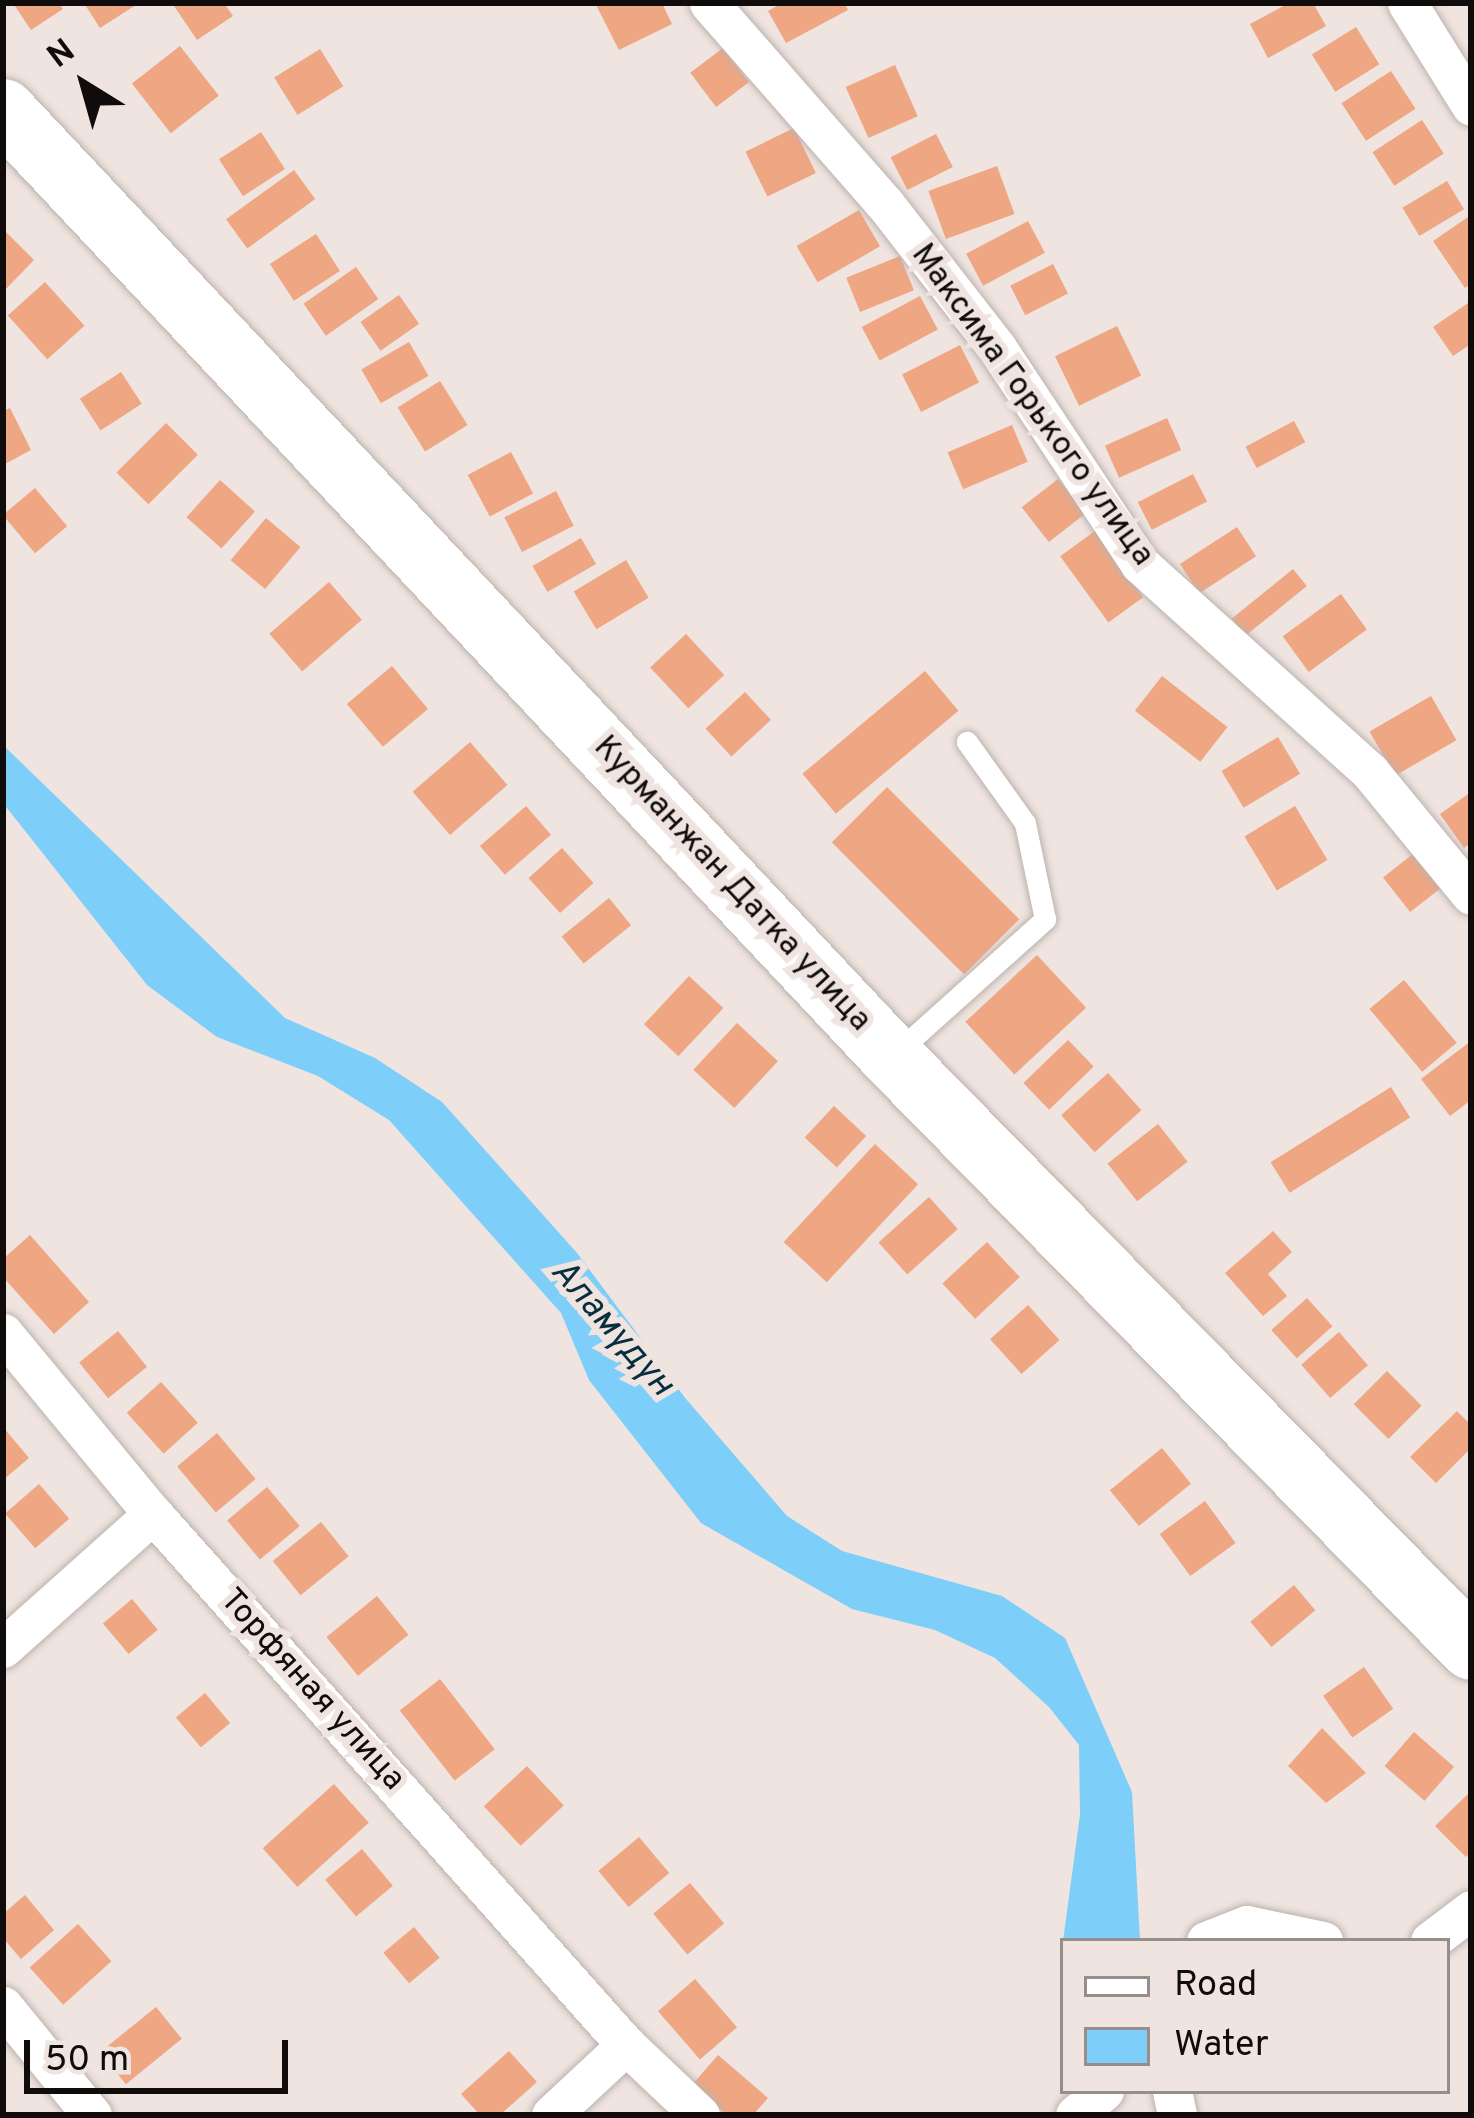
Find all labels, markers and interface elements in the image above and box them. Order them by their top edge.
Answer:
north arrow [24,24,144,144]
text: N [40,31,84,79]
street label: Максима Горького улица [901,237,1161,575]
street label: Курманжан Датка улица [584,729,878,1041]
water label: Аламүдүн [540,1252,682,1406]
street label: Торфяная улица [210,1582,412,1800]
legend [1060,1938,1450,2094]
text: Road [1174,1963,1257,2009]
scale bar [30,2016,294,2090]
text: Water [1174,2023,1269,2069]
text: 50 m [45,2038,129,2084]

